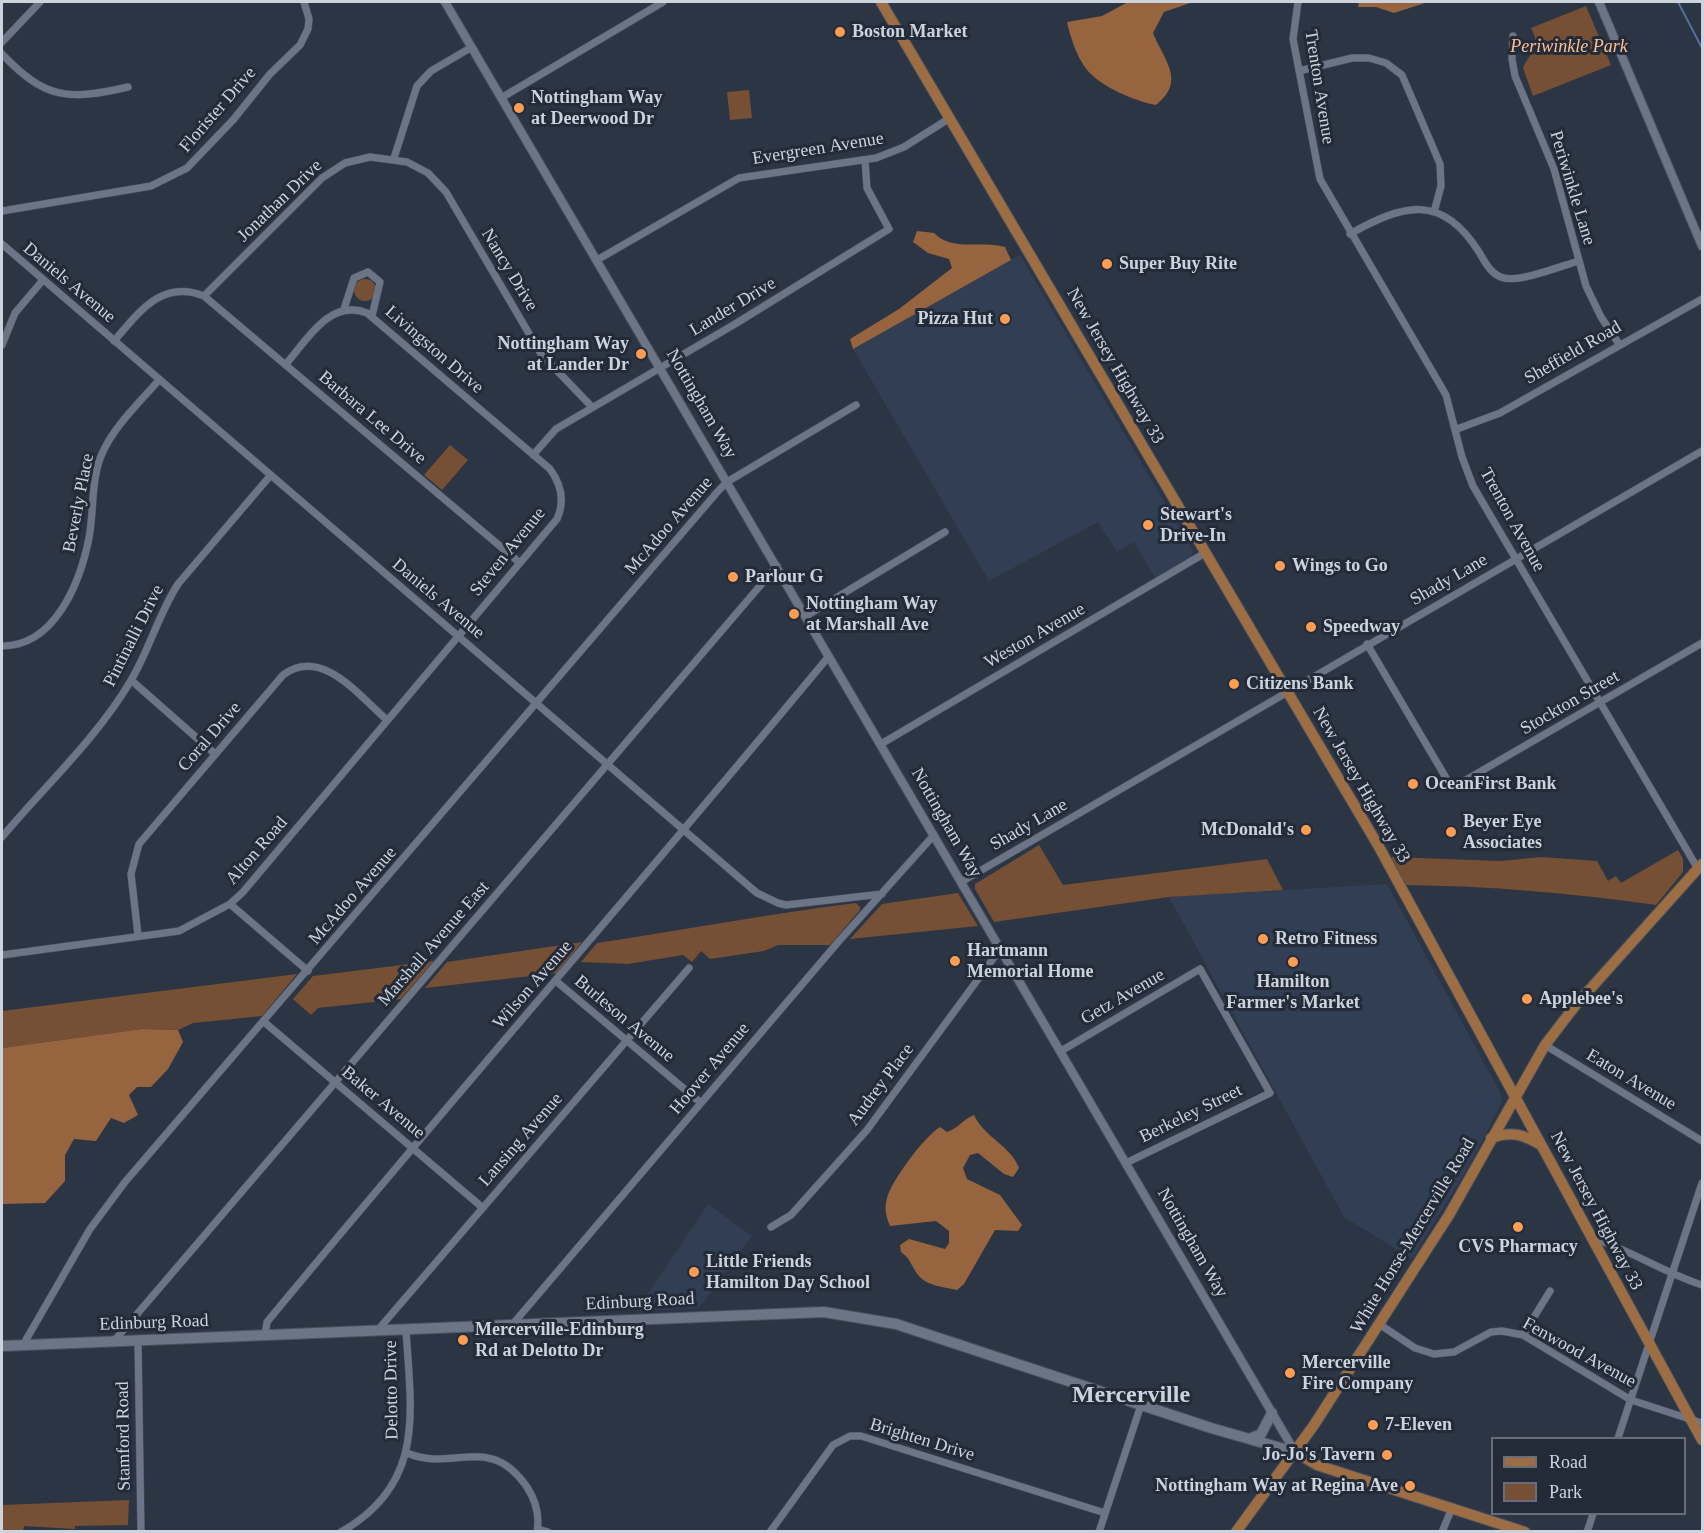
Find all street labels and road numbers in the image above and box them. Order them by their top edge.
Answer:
street label: Trenton Avenue [1299,28,1339,146]
street label: Florister Drive [175,63,261,157]
street label: Evergreen Avenue [751,128,885,170]
street label: Periwinkle Lane [1544,128,1600,248]
street label: Jonathan Drive [233,155,327,247]
street label: Nancy Drive [476,225,542,315]
street label: Daniels Avenue [18,238,120,328]
street label: Lander Drive [686,273,780,341]
street label: New Jersey Highway 33 [1062,284,1168,448]
street label: Livingston Drive [380,301,488,399]
street label: Sheffield Road [1521,317,1625,389]
street label: Nottingham Way [661,345,741,463]
street label: Barbara Lee Drive [314,367,430,469]
street label: Beverly Place [59,452,99,554]
street label: Trenton Avenue [1475,464,1549,576]
street label: McAdoo Avenue [620,472,718,580]
street label: Steven Avenue [466,503,550,601]
street label: Shady Lane [1407,549,1491,611]
street label: Daniels Avenue [387,554,489,644]
street label: Pintinalli Drive [99,581,169,691]
street label: Weston Avenue [981,598,1089,674]
street label: Stockton Street [1517,666,1623,740]
street label: Coral Drive [174,698,246,776]
street label: New Jersey Highway 33 [1308,703,1414,867]
street label: Nottingham Way [906,764,986,882]
street label: Shady Lane [987,794,1071,856]
street label: Alton Road [221,812,293,890]
street label: McAdoo Avenue [304,842,402,950]
street label: Marshall Avenue East [374,877,494,1011]
street label: Wilson Avenue [489,936,577,1034]
street label: Getz Avenue [1077,964,1169,1030]
street label: Burleson Avenue [570,971,678,1067]
street label: Hoover Avenue [665,1019,755,1119]
street label: Audrey Place [843,1040,919,1130]
street label: Eaton Avenue [1582,1045,1680,1115]
street label: Baker Avenue [337,1062,429,1144]
street label: Berkeley Street [1136,1080,1246,1148]
street label: Lansing Avenue [474,1089,568,1191]
street label: New Jersey Highway 33 [1545,1128,1647,1294]
street label: White Horse-Mercerville Road [1346,1134,1480,1338]
street label: Nottingham Way [1152,1184,1232,1302]
street label: Edinburg Road [585,1288,695,1316]
street label: Edinburg Road [99,1310,209,1336]
street label: Fenwood Avenue [1519,1313,1639,1393]
street label: Delotto Drive [380,1340,404,1440]
street label: Stamford Road [112,1381,136,1491]
street label: Brighten Drive [867,1414,977,1466]

